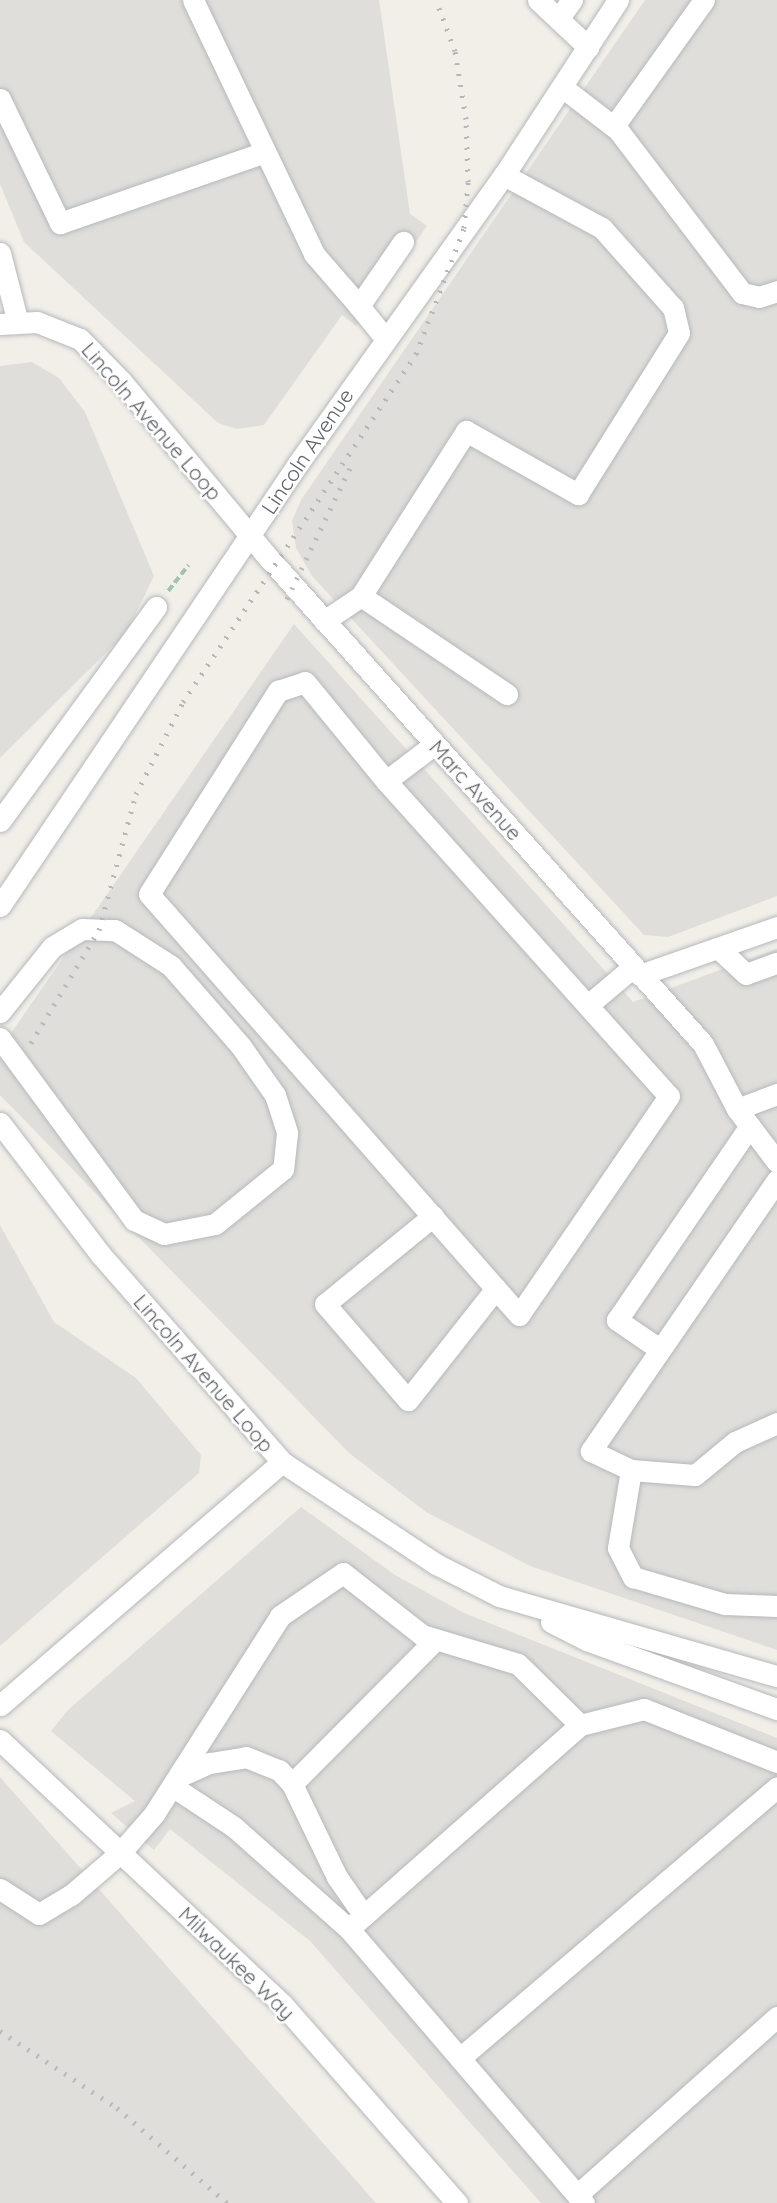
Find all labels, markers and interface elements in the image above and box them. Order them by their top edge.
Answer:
street label: Lincoln Avenue Loop [77,337,227,505]
street label: Lincoln Avenue [256,383,358,519]
street label: Marc Avenue [424,735,528,845]
street label: Lincoln Avenue Loop [129,1289,279,1457]
street label: Milwaukee Way [174,1901,300,2025]

